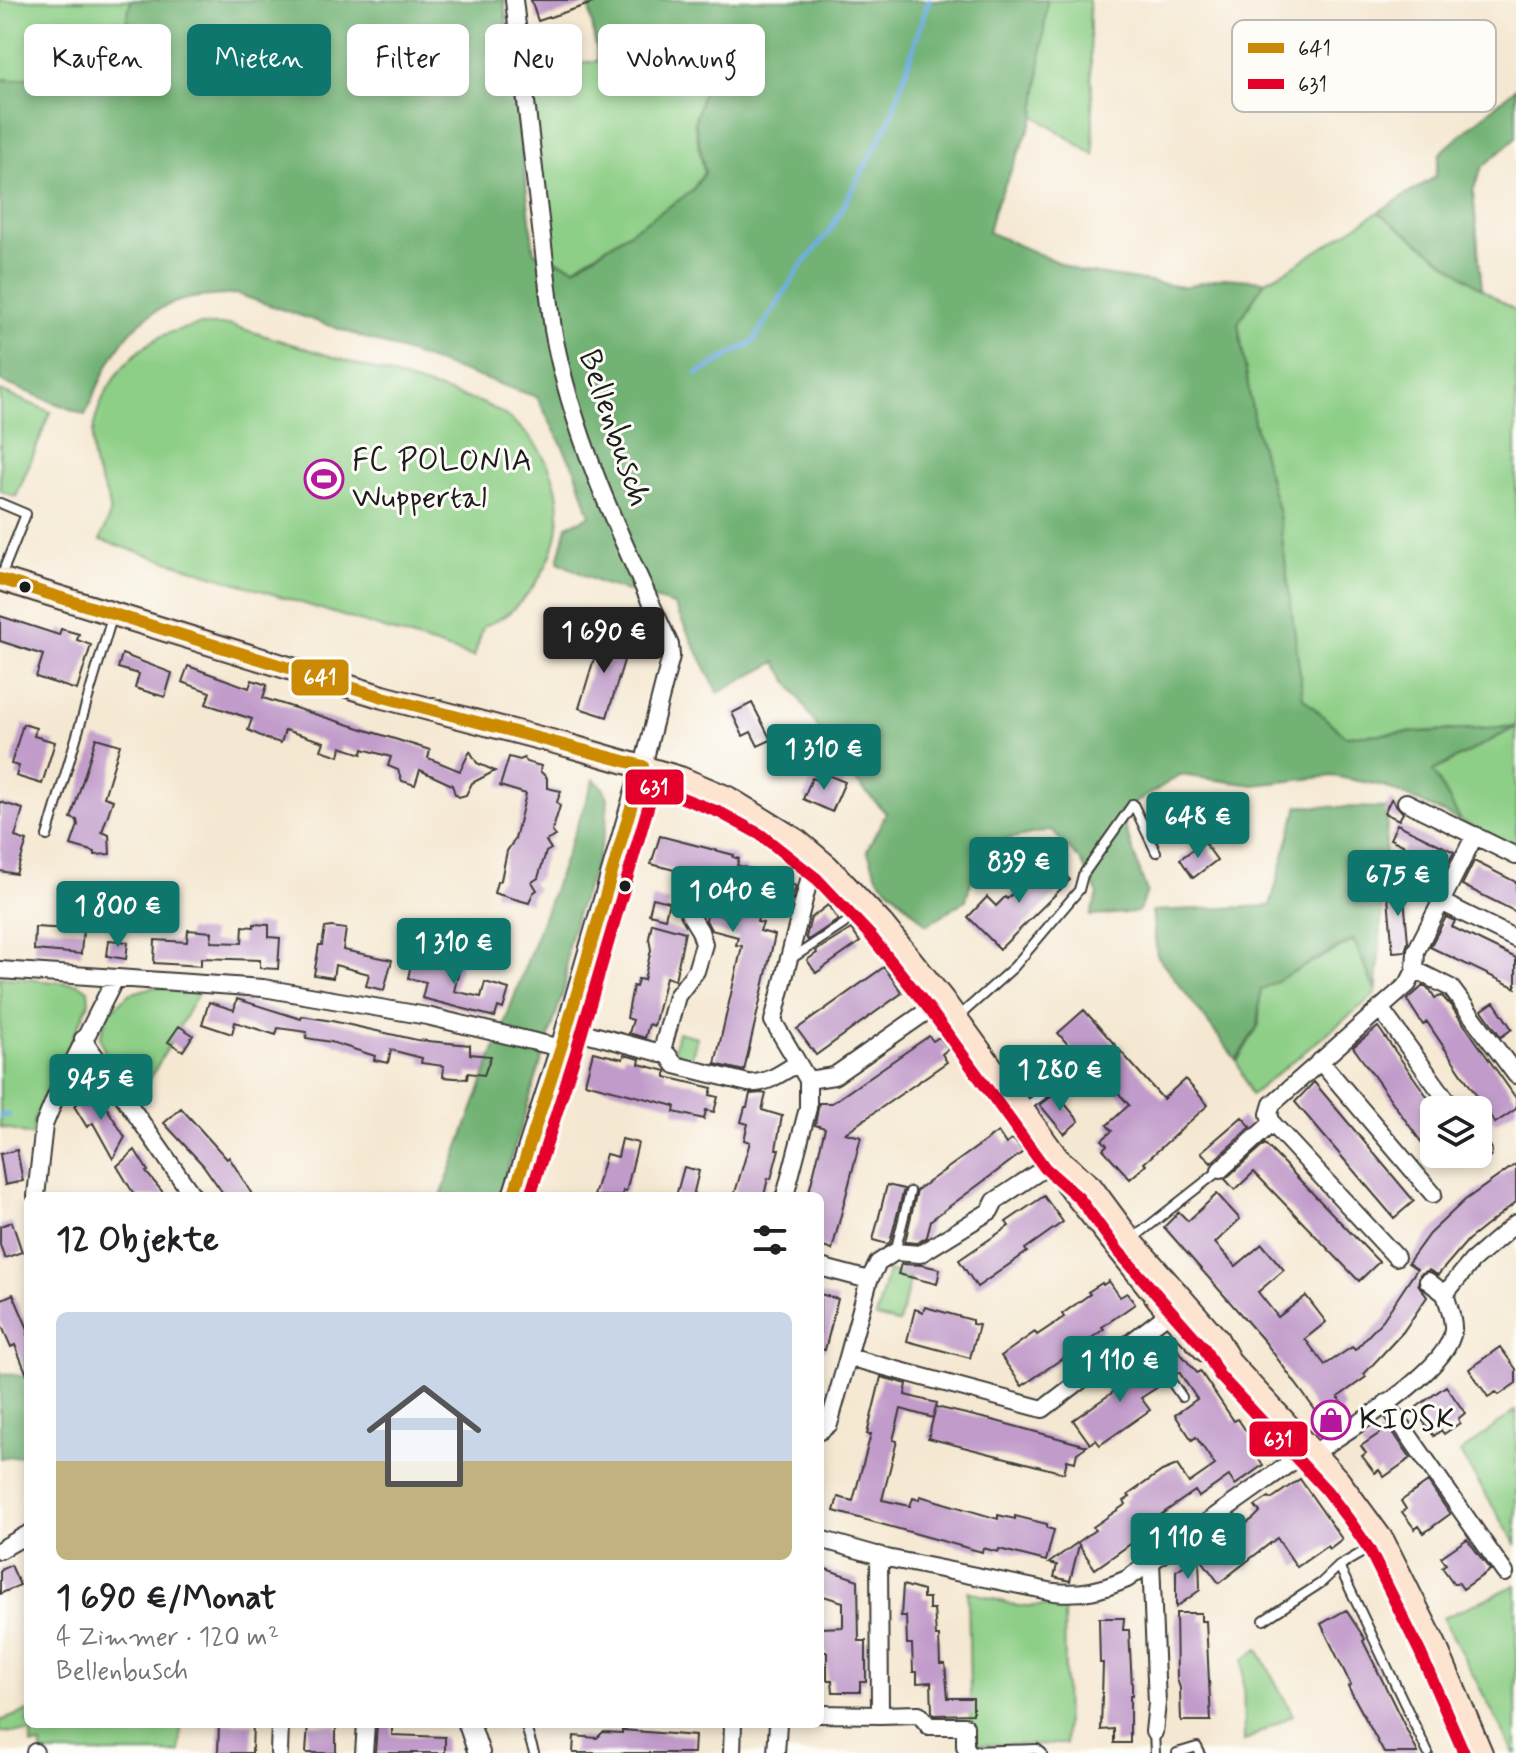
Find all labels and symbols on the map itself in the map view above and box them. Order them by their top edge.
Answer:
legend [1232,20,1496,112]
text: 641 [1298,36,1331,64]
text: 631 [1298,72,1327,100]
street label: Bellenbusch [568,344,660,512]
place label: FC POLONIA Wuppertal [352,440,532,519]
sports icon: FC POLONIA Wuppertal [303,458,345,500]
unlabelled marker [17,579,33,595]
pin: 1 690 € [530,607,678,675]
line badge: 641 [290,658,350,697]
text: 641 [303,665,337,693]
pin: 1 310 € [750,724,898,792]
line badge: 631 [624,768,685,806]
text: 631 [639,775,669,803]
pin: 648 € [1142,792,1254,860]
pin: 839 € [963,837,1075,905]
pin: 675 € [1342,850,1454,918]
pin: 1 040 € [659,866,807,934]
unlabelled marker [617,878,633,894]
pin: 1 800 € [44,881,192,949]
pin: 1 310 € [380,918,528,986]
pin: 1 280 € [986,1045,1134,1113]
pin: 945 € [45,1054,157,1122]
pin: 1 110 € [1046,1336,1194,1404]
shop icon: KIOSK [1310,1399,1352,1441]
place label: KIOSK [1359,1399,1454,1441]
line badge: 631 [1248,1420,1309,1458]
text: 631 [1263,1427,1293,1455]
pin: 1 110 € [1114,1513,1262,1581]

